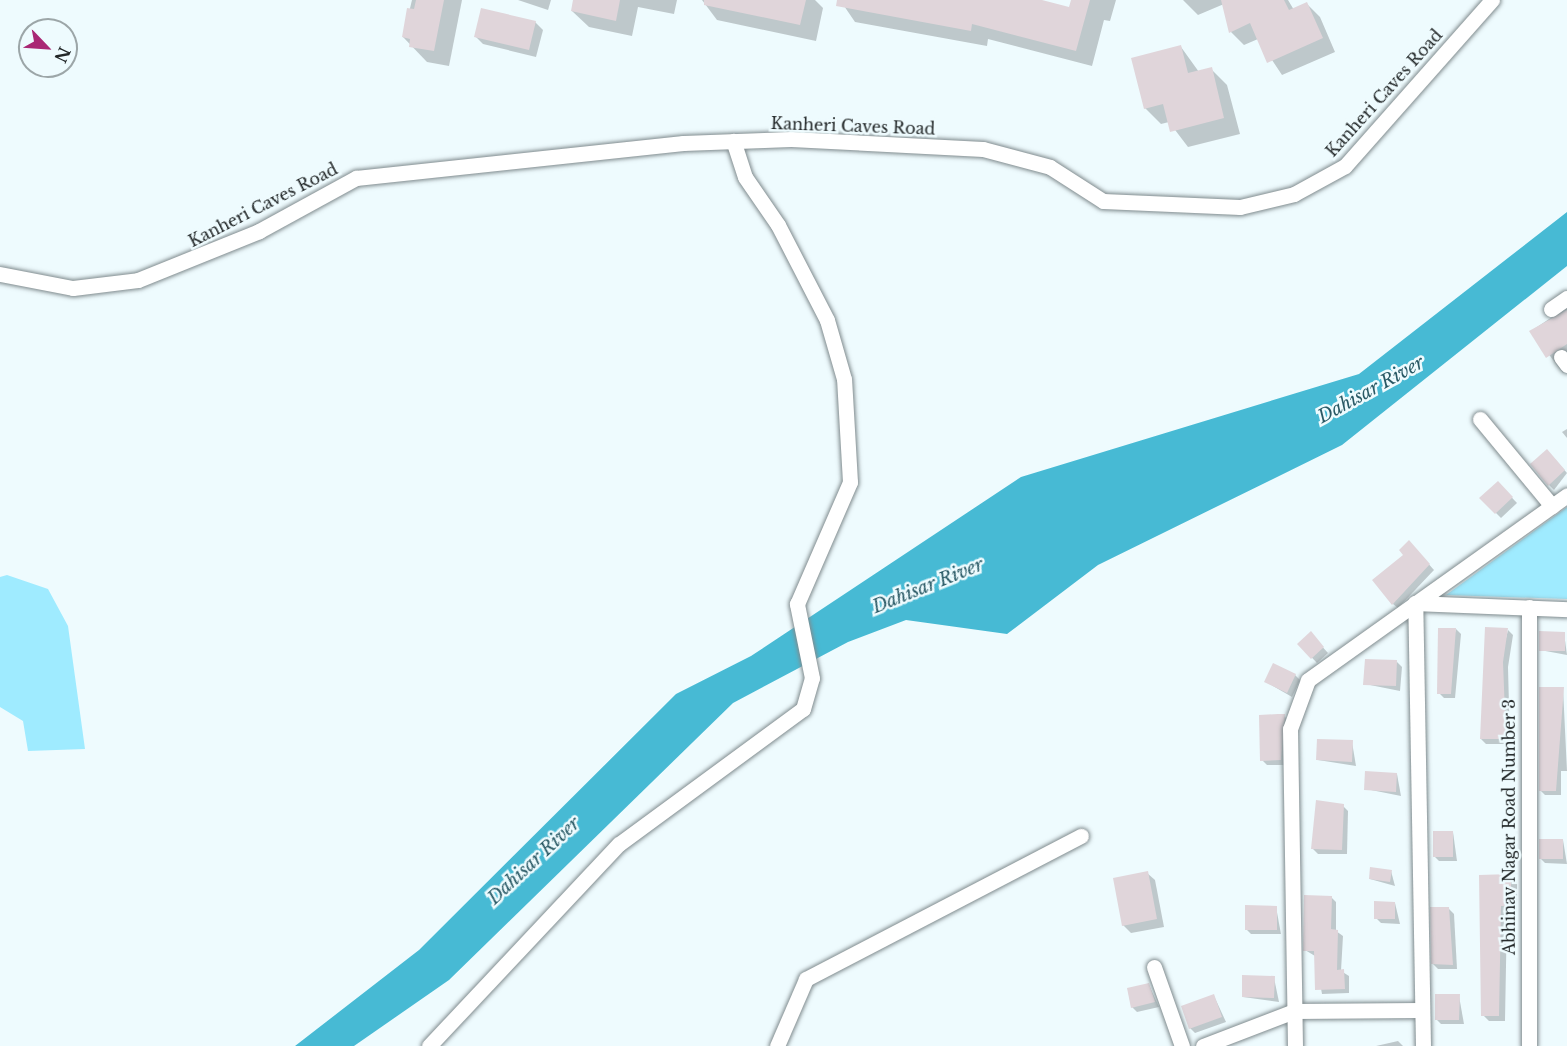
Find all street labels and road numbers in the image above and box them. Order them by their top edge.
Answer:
street label: Kanheri Caves Road [1322,25,1446,161]
street label: Kanheri Caves Road [770,114,936,138]
street label: Kanheri Caves Road [185,159,341,251]
street label: Abhinav Nagar Road Number 3 [1499,698,1519,956]

